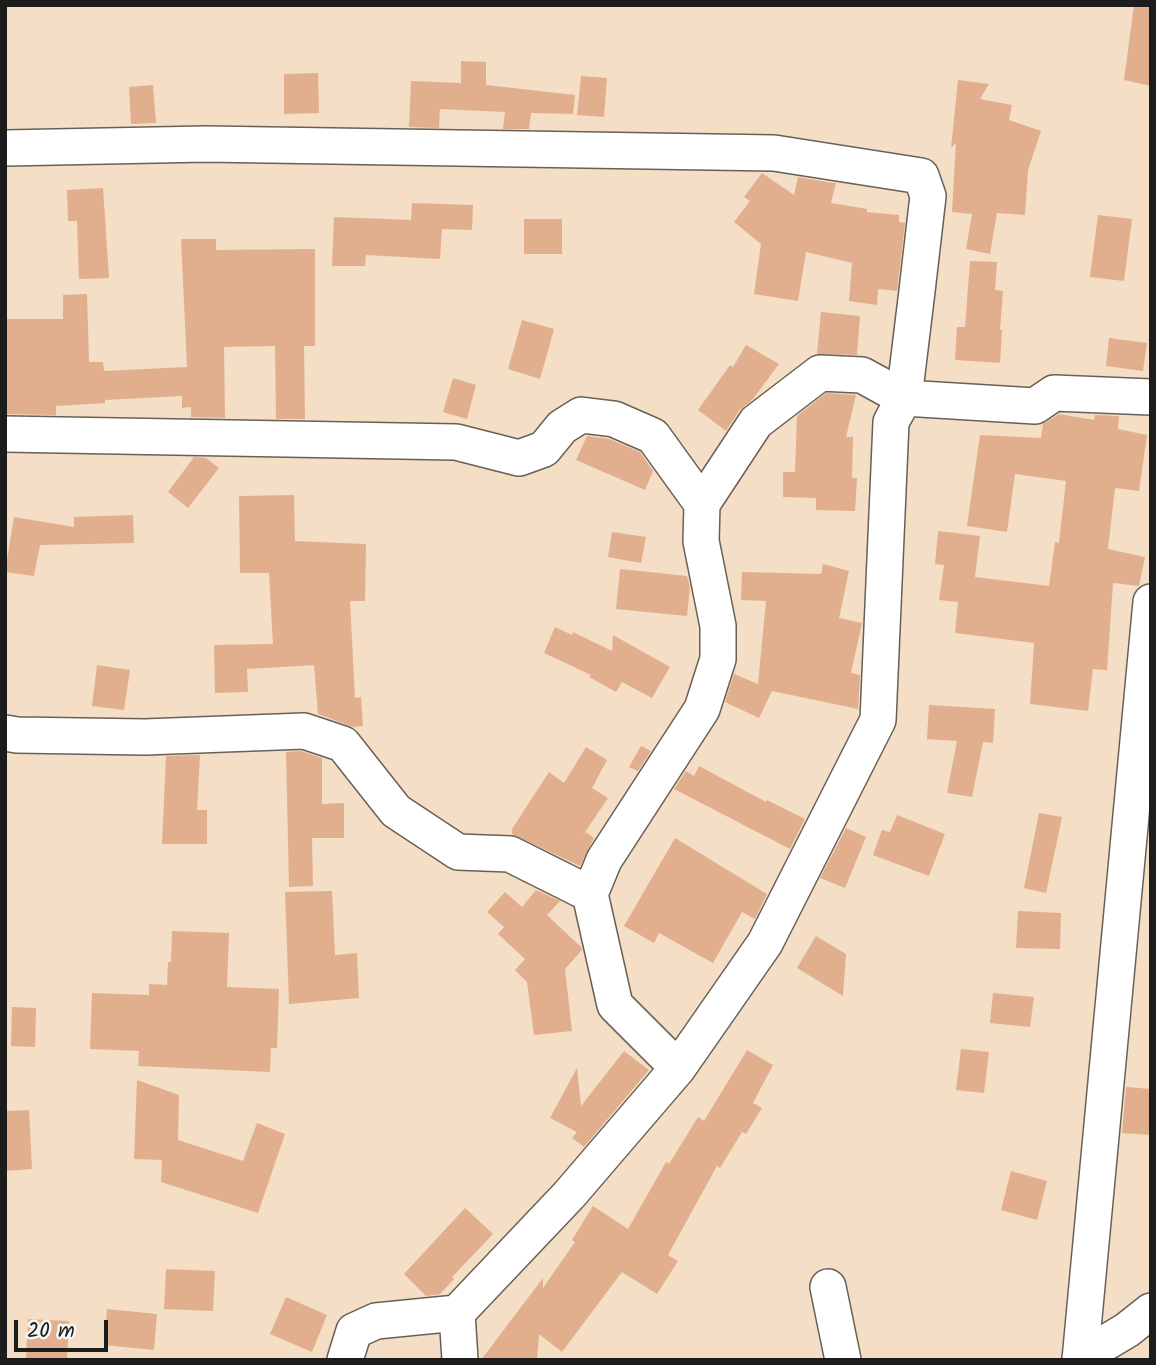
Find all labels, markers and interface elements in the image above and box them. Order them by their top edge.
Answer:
scale bar [18,1306,112,1350]
text: 20 m [27,1315,75,1348]

